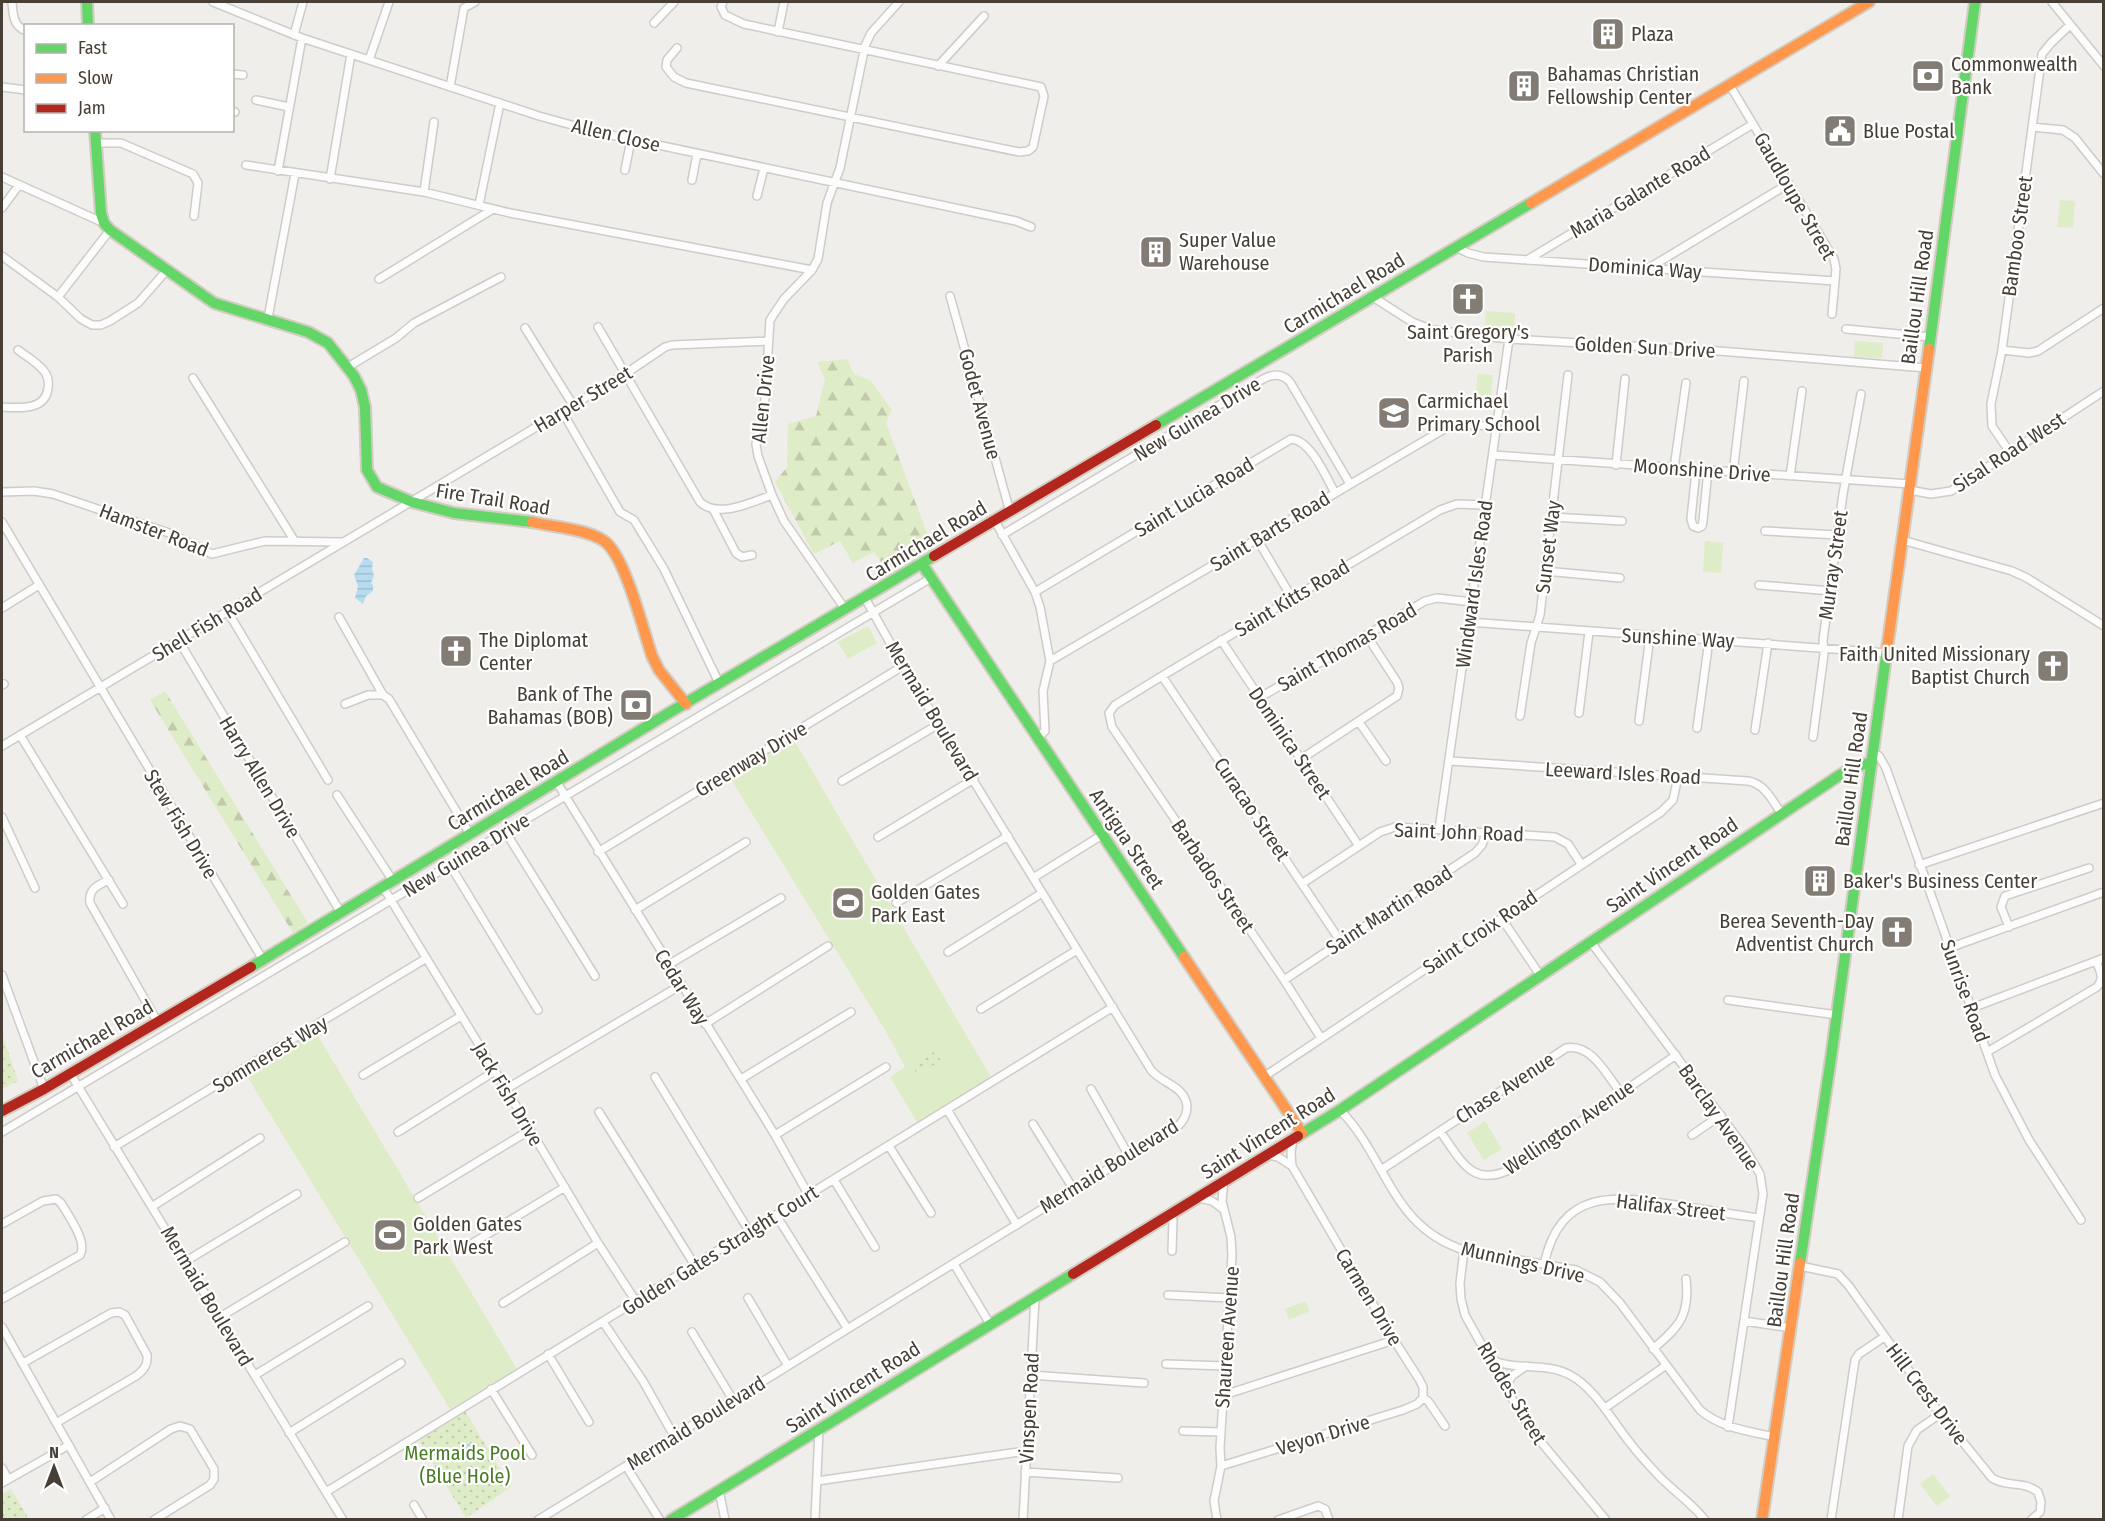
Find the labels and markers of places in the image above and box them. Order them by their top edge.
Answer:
building icon: Plaza [1590,16,1626,52]
place label: Plaza [1631,22,1674,46]
place label: Commonwealth Bank [1951,52,2078,99]
bank icon: Commonwealth Bank [1910,58,1946,94]
place label: Bahamas Christian Fellowship Center [1547,62,1699,109]
building icon: Bahamas Christian Fellowship Center [1506,68,1542,104]
public building icon: Blue Postal [1822,113,1858,149]
place label: Blue Postal [1863,119,1954,143]
place label: Super Value Warehouse [1179,228,1276,275]
building icon: Super Value Warehouse [1138,234,1174,270]
church icon: Saint Gregory's Parish [1450,281,1486,317]
place label: Saint Gregory's Parish [1407,320,1529,367]
place label: Carmichael Primary School [1417,389,1540,436]
school or university icon: Carmichael Primary School [1376,395,1412,431]
place label: The Diplomat Center [479,628,589,675]
church icon: The Diplomat Center [438,633,474,669]
place label: Faith United Missionary Baptist Church [1839,642,2030,689]
church icon: Faith United Missionary Baptist Church [2035,648,2071,684]
place label: Bank of The Bahamas (BOB) [487,682,613,729]
bank icon: Bank of The Bahamas (BOB) [618,687,654,723]
building icon: Baker's Business Center [1802,863,1838,899]
place label: Baker's Business Center [1843,869,2037,893]
place label: Golden Gates Park East [871,880,980,927]
sports icon: Golden Gates Park East [830,885,866,921]
place label: Berea Seventh-Day Adventist Church [1719,909,1874,956]
church icon: Berea Seventh-Day Adventist Church [1879,914,1915,950]
place label: Golden Gates Park West [413,1212,522,1259]
sports icon: Golden Gates Park West [372,1217,408,1253]

